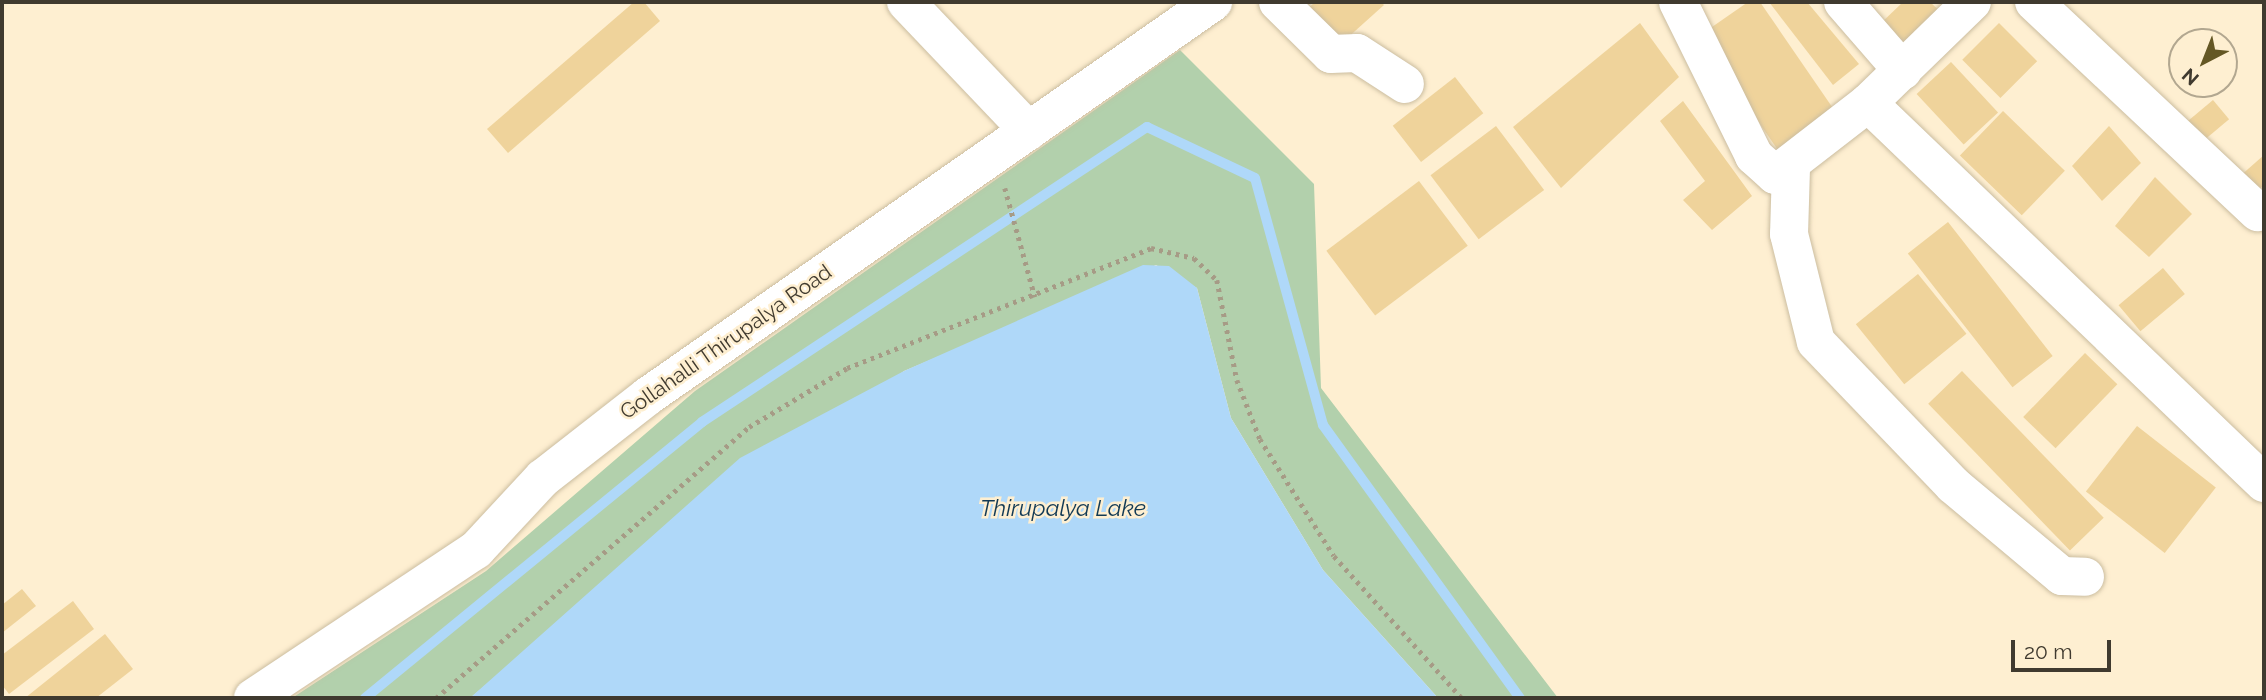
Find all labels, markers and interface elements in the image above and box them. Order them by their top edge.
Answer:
north arrow [2168,28,2238,98]
text: N [2178,64,2203,90]
street label: Gollahalli Thirupalya Road [615,259,837,425]
water label: Thirupalya Lake [980,494,1146,522]
scale bar [2014,626,2114,670]
text: 20 m [2024,639,2072,664]

